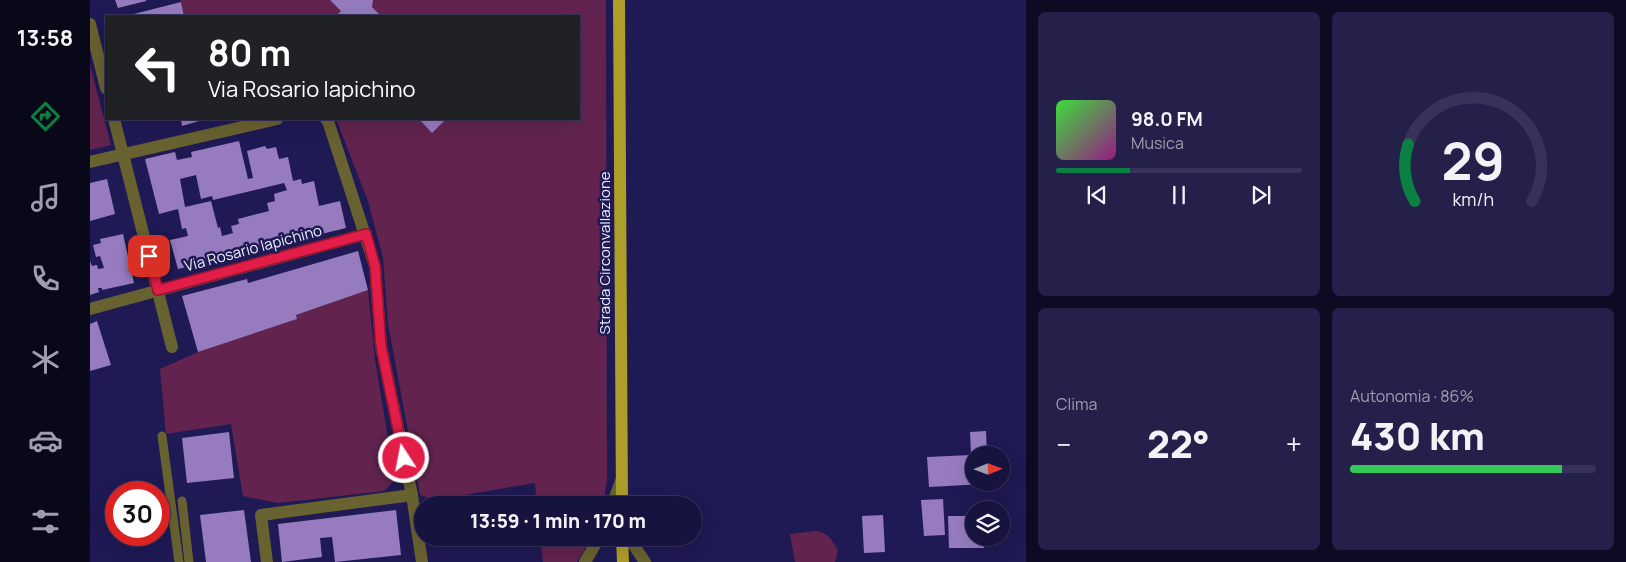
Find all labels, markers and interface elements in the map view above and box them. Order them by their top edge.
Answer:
text: 13:58 [17,23,73,53]
text: 80 m [208,29,291,77]
icon: left [125,35,190,100]
text: Via Rosario Iapichino [208,74,416,104]
icon: directions [28,99,63,134]
text: 98.0 FM [1131,106,1203,132]
text: 29 [1441,125,1505,196]
text: Musica [1131,132,1184,154]
street label: Strada Circonvallazione [594,171,615,335]
icon: music [28,180,63,215]
icon: previous [1083,181,1111,209]
icon: pause [1165,181,1193,209]
icon: next [1247,181,1275,209]
text: km/h [1452,187,1494,211]
street label: Via Rosario Iapichino [182,220,324,276]
pin [128,235,170,277]
icon: arrive [135,242,163,270]
icon: phone [28,261,63,296]
icon: climate [28,342,63,377]
text: Autonomia · 86% [1350,385,1474,407]
text: Clima [1056,393,1097,415]
text: 430 km [1350,409,1485,461]
text: 22° [1147,417,1210,469]
icon: car [28,423,63,458]
text: − [1056,425,1071,463]
text: + [1286,425,1302,463]
position arrow [377,431,429,483]
north arrow [965,446,1010,491]
map controls [965,446,1010,546]
speed limit sign: 30 [105,481,170,546]
button: layers [965,501,1010,546]
icon: filters [28,504,63,539]
text: 13:59 · 1 min · 170 m [470,508,646,534]

